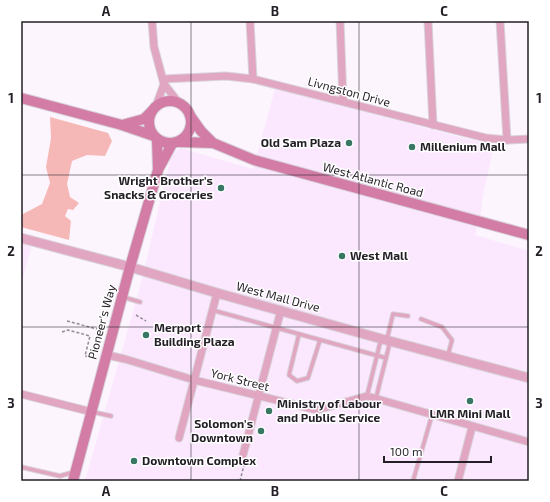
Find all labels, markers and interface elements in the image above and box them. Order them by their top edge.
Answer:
text: A [102,3,111,19]
text: B [271,3,279,19]
text: C [440,3,448,19]
street label: Livngston Drive [306,73,392,109]
text: 1 [8,90,14,106]
text: 1 [536,90,542,106]
place label: Old Sam Plaza [261,135,341,149]
marker: Old Sam Plaza [344,138,354,148]
place label: Millenium Mall [420,139,505,153]
marker: Millenium Mall [407,142,417,152]
street label: West Atlantic Road [321,159,425,199]
place label: Wright Brother's Snacks & Groceries [104,173,213,201]
marker: Wright Brother's Snacks & Groceries [216,183,226,193]
text: 2 [7,243,15,259]
text: 2 [535,243,543,259]
place label: West Mall [350,248,408,262]
marker: West Mall [337,251,347,261]
street label: West Mall Drive [235,278,322,314]
street label: Pioneer's Way [84,282,118,361]
place label: Merport Building Plaza [154,320,235,348]
marker: Merport Building Plaza [141,330,151,340]
street label: York Street [210,365,271,393]
text: 3 [7,395,15,411]
text: 3 [535,395,543,411]
place label: Ministry of Labour and Public Service [277,396,381,424]
marker: LMR Mini Mall [465,396,475,406]
marker: Ministry of Labour and Public Service [264,406,274,416]
place label: LMR Mini Mall [430,406,510,420]
place label: Solomon's Downtown [191,416,253,444]
marker: Solomon's Downtown [256,426,266,436]
scale bar [384,438,491,464]
text: 100 m [390,444,422,458]
place label: Downtown Complex [142,453,256,467]
marker: Downtown Complex [129,456,139,466]
text: A [102,483,111,499]
text: B [271,483,279,499]
text: C [440,483,448,499]

